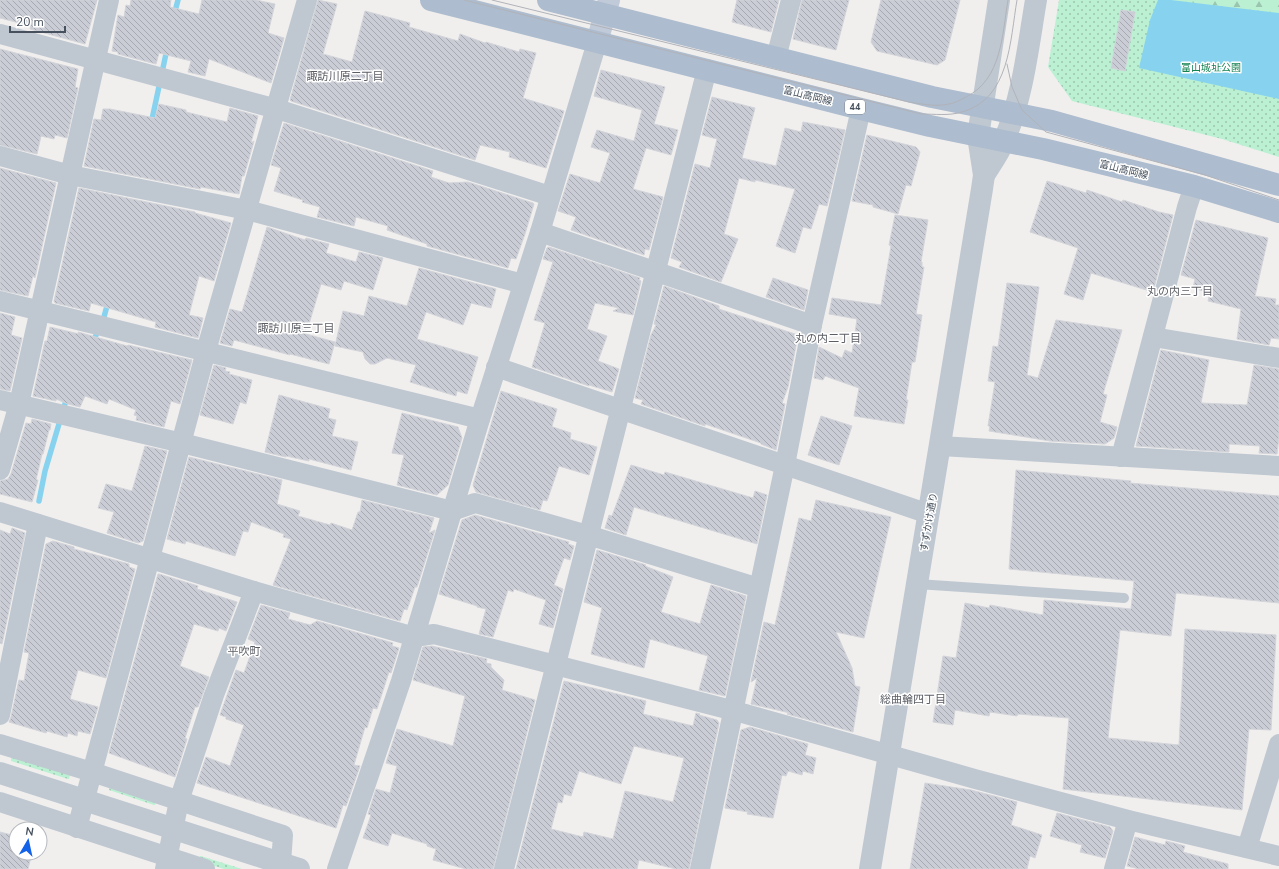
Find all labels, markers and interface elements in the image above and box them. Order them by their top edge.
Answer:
scale bar [10,8,65,34]
text: 20 m [16,14,44,30]
park label: 富山城址公園 [1181,61,1241,75]
district label: 諏訪川原二丁目 [307,69,384,84]
street label: 富山高岡線 [782,83,834,109]
road number: 44 [845,100,865,114]
street label: 富山高岡線 [1098,157,1150,183]
district label: 丸の内三丁目 [1147,284,1213,299]
district label: 諏訪川原三丁目 [258,321,335,336]
district label: 丸の内二丁目 [795,331,861,346]
street label: すずかけ通り [917,491,941,553]
district label: 平吹町 [228,644,261,659]
district label: 総曲輪四丁目 [880,692,946,707]
north arrow [8,821,48,861]
text: N [24,824,35,840]

